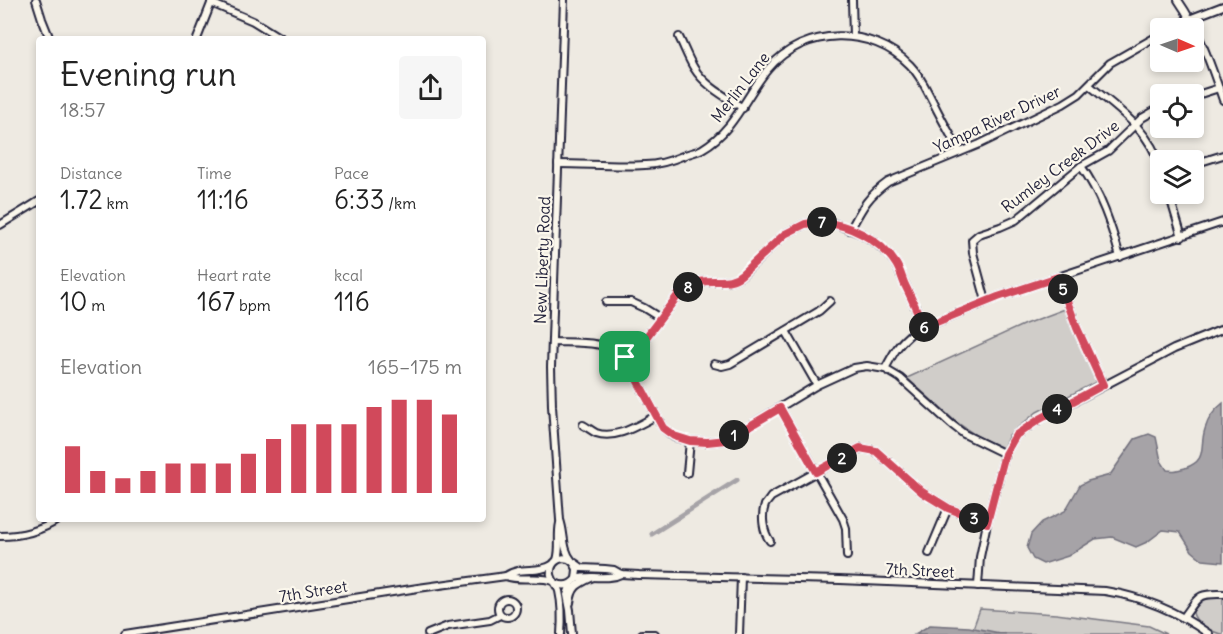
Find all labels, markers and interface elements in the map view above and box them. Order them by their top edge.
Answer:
north arrow [1150,18,1204,72]
map controls [1150,18,1204,204]
street label: Merlin Lane [706,48,774,126]
text: Evening run [60,53,236,95]
button: share [399,56,462,119]
street label: Yampa River Driver [930,81,1064,157]
button: locate [1150,84,1204,138]
text: 18:57 [60,97,105,122]
street label: Rumley Creek Drive [997,115,1123,217]
button: layers [1150,150,1204,204]
text: Distance [60,163,122,183]
text: Time [197,163,232,183]
text: Pace [334,163,369,183]
text: 1.72 [60,183,103,216]
text: 11:16 [197,183,249,216]
text: 6:33 [334,183,384,216]
text: km [103,193,129,213]
text: /km [384,193,416,213]
street label: New Liberty Road [530,196,554,324]
pin: 7 [807,207,837,237]
text: 7 [818,212,826,232]
text: Elevation [60,265,126,285]
text: Heart rate [197,265,271,285]
text: kcal [334,265,363,285]
pin: 8 [673,272,703,302]
pin: 5 [1048,274,1078,304]
text: 8 [683,277,693,297]
text: 5 [1058,279,1068,299]
text: 10 [60,285,87,318]
text: 167 [197,285,235,318]
text: 116 [334,285,370,318]
text: m [87,295,105,315]
text: bpm [235,295,271,315]
pin: 6 [909,312,939,342]
text: 6 [919,317,929,337]
pin [599,331,650,382]
icon: arrive [608,340,641,373]
text: Elevation [60,354,142,379]
text: 165–175 m [368,354,462,379]
pin: 4 [1042,394,1072,424]
text: 4 [1052,399,1062,419]
pin: 1 [719,420,749,450]
text: 1 [731,425,737,445]
pin: 2 [827,443,857,473]
text: 2 [838,448,846,468]
pin: 3 [959,503,989,533]
text: 3 [969,508,979,528]
street label: 7th Street [885,558,956,582]
street label: 7th Street [277,576,349,606]

